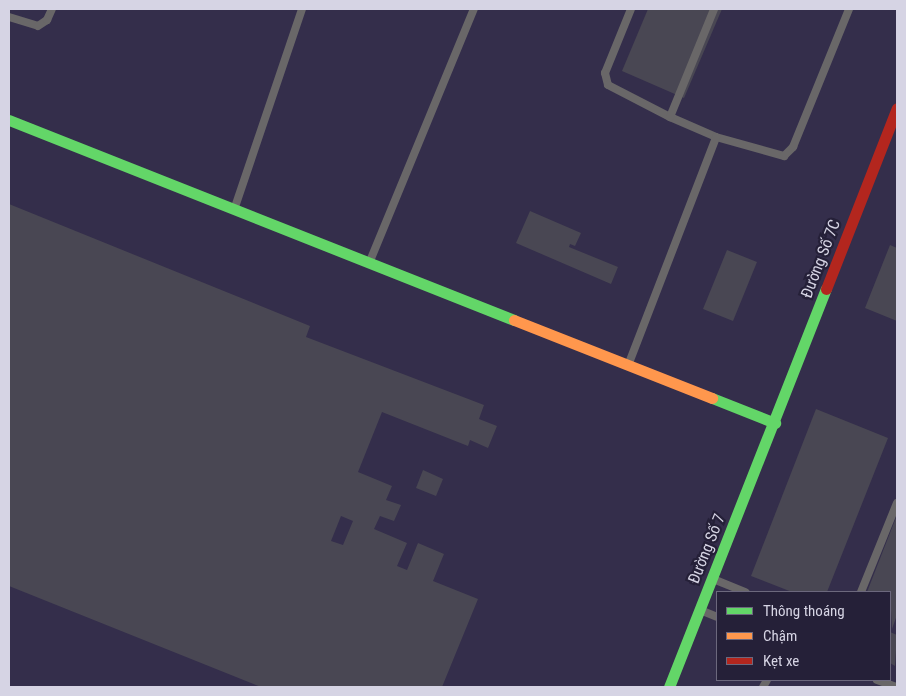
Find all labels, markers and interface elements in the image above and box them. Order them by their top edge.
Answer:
street label: Đường Số 7C [797,217,845,301]
street label: Đường Số 7 [684,511,730,587]
legend [716,591,891,681]
text: Thông thoáng [763,602,845,620]
text: Chậm [763,627,797,645]
text: Kẹt xe [763,652,799,670]

